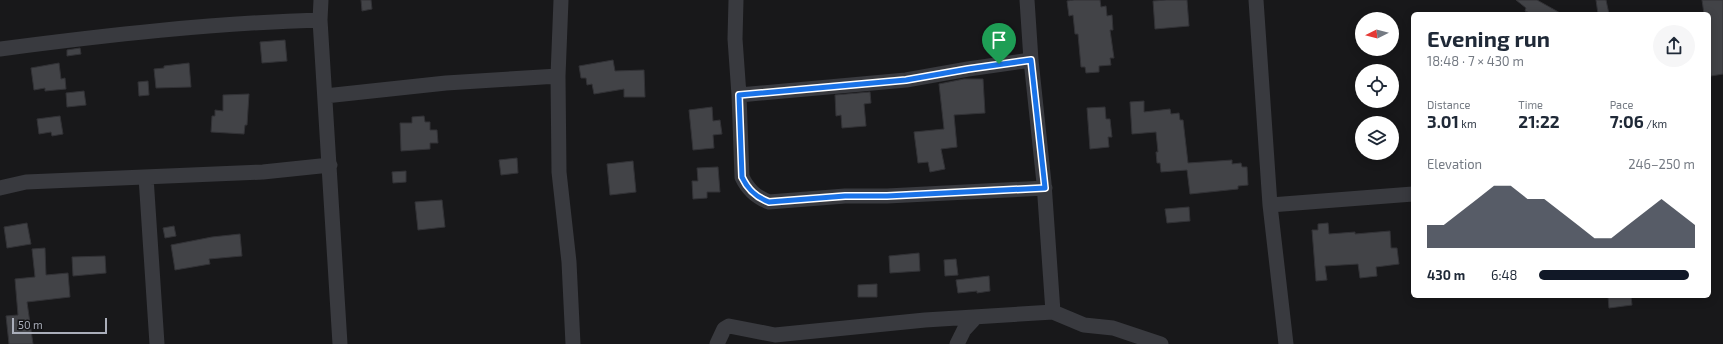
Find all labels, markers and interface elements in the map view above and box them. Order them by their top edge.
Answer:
north arrow [1355,12,1399,56]
map controls [1355,12,1399,160]
pin [982,23,1016,64]
text: Evening run [1427,25,1550,51]
button: share [1653,25,1695,67]
icon: arrive [988,29,1010,51]
text: 18:48 · 7 × 430 m [1427,53,1524,69]
button: locate [1355,64,1399,108]
text: Distance [1427,98,1470,111]
text: Time [1518,98,1543,111]
text: Pace [1610,98,1633,111]
text: 3.01 [1427,111,1459,131]
text: 21:22 [1518,111,1560,131]
text: 7:06 [1610,111,1644,131]
button: layers [1355,116,1399,160]
text: km [1459,117,1477,130]
text: /km [1644,117,1667,130]
text: Elevation [1427,156,1482,172]
text: 246–250 m [1628,156,1695,172]
text: 430 m [1427,267,1465,283]
text: 6:48 [1491,267,1517,283]
scale bar [12,316,107,335]
text: 50 m [18,318,43,331]

